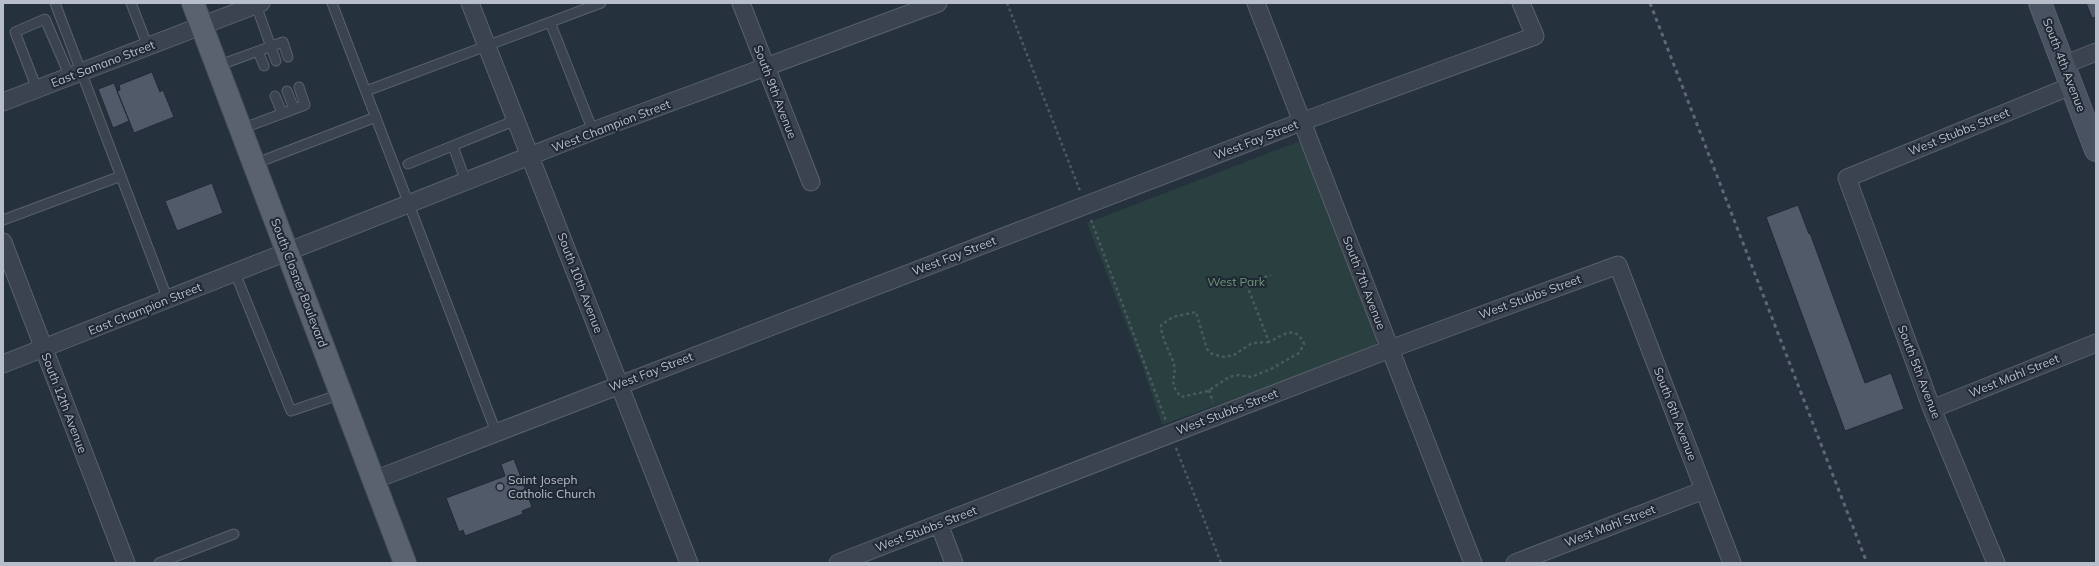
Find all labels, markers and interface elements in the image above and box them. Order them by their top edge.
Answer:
street label: South 4th Avenue [2040,16,2089,114]
street label: East Samano Street [49,37,157,90]
street label: South 9th Avenue [751,43,800,141]
street label: West Champion Street [549,96,672,155]
street label: West Stubbs Street [1906,104,2012,159]
street label: West Fay Street [1212,117,1300,162]
street label: South Closner Boulevard [268,216,331,349]
street label: South 10th Avenue [554,231,606,335]
street label: West Fay Street [910,233,998,278]
street label: South 7th Avenue [1340,234,1389,332]
street label: West Stubbs Street [1477,271,1583,322]
park label: West Park [1207,274,1266,289]
street label: East Champion Street [86,279,204,338]
street label: South 5th Avenue [1895,323,1944,421]
street label: West Fay Street [607,349,695,394]
street label: South 12th Avenue [38,351,90,455]
street label: West Mahl Street [1966,351,2061,400]
street label: South 6th Avenue [1651,365,1700,463]
street label: West Stubbs Street [1174,385,1280,438]
place label: Saint Joseph Catholic Church [508,472,596,501]
marker: Saint Joseph Catholic Church [495,482,505,492]
street label: West Mahl Street [1562,501,1657,550]
street label: West Stubbs Street [873,502,979,555]

